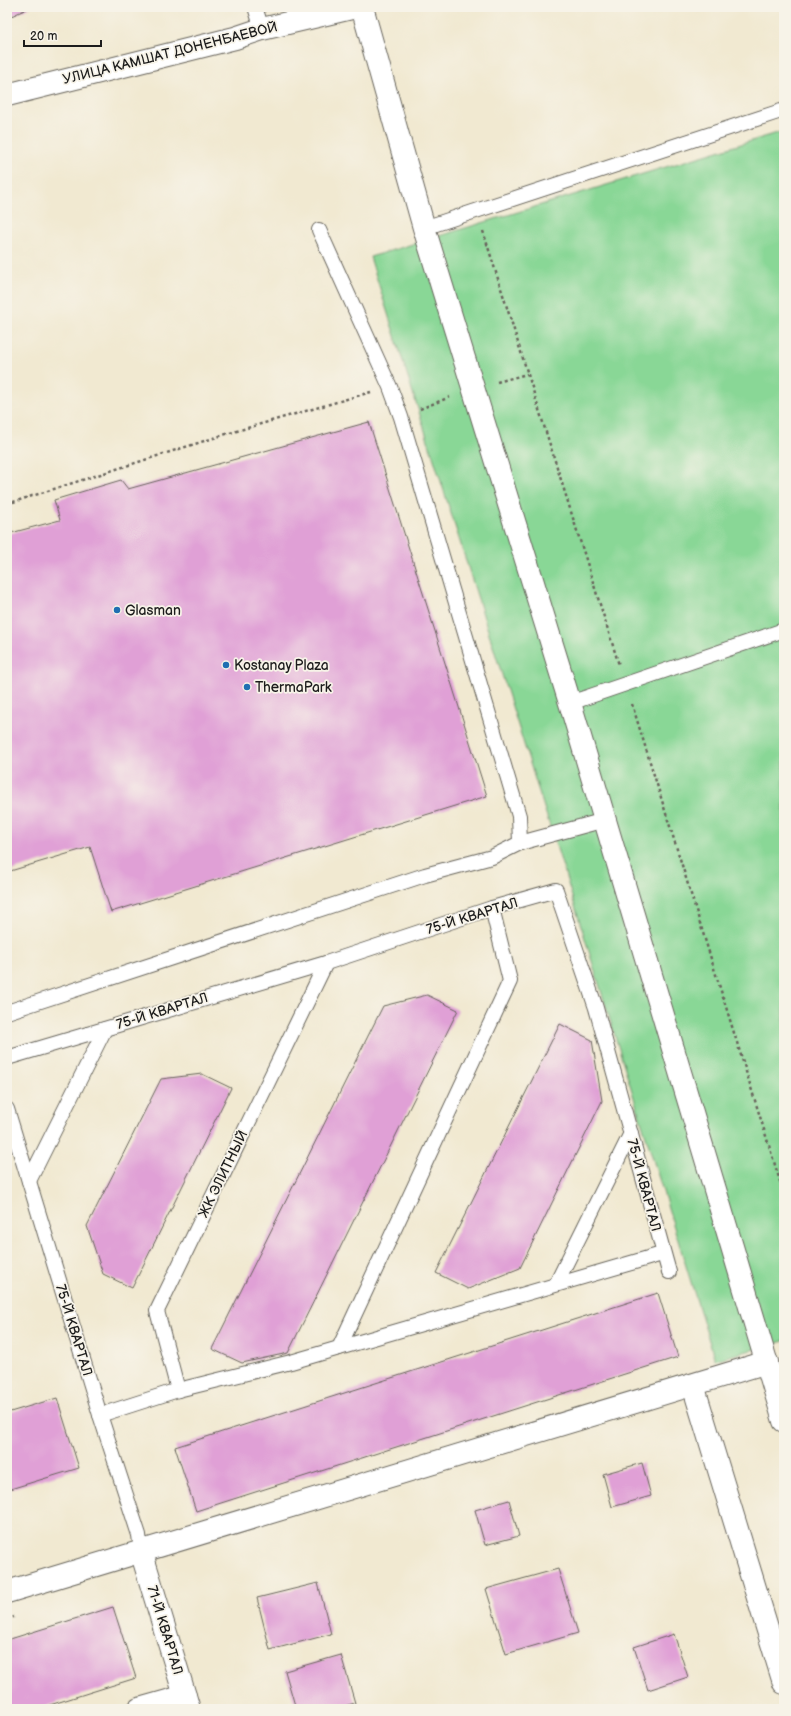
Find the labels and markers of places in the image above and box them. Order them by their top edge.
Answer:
place label: Glasman [125,602,181,619]
marker: Glasman [112,605,122,615]
place label: Kostanay Plaza [234,657,329,674]
marker: Kostanay Plaza [221,660,231,670]
place label: ThermaPark [255,679,332,696]
marker: ThermaPark [242,682,252,692]

